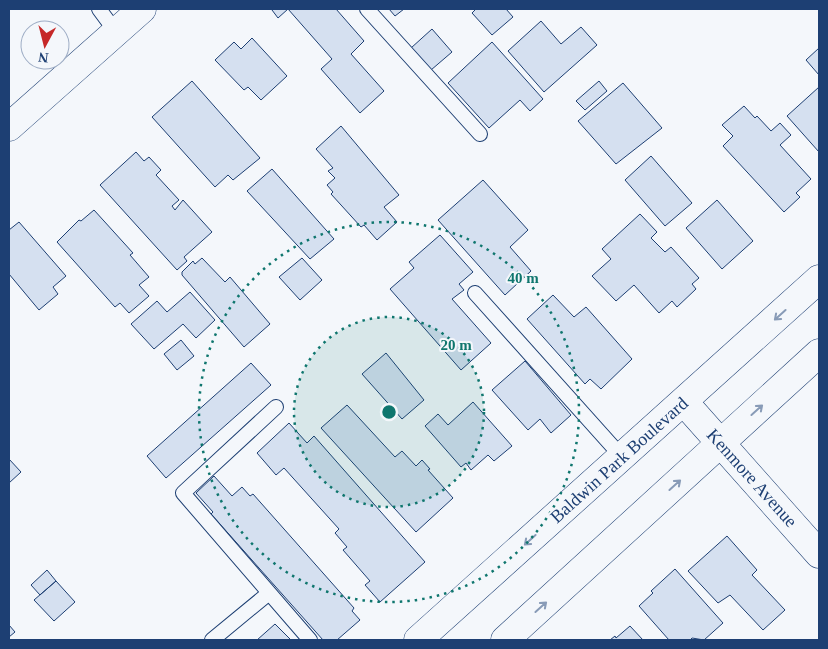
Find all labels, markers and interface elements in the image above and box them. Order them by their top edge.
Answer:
north arrow [20,20,70,70]
text: N [38,49,49,65]
text: 40 m [507,270,539,286]
one-way arrow [773,309,786,321]
text: 20 m [440,337,472,353]
street label: Baldwin Park Boulevard [546,393,692,527]
centre of rings [380,403,398,421]
one-way arrow [751,404,764,416]
street label: Kenmore Avenue [703,425,801,531]
one-way arrow [668,479,681,491]
one-way arrow [524,534,537,546]
one-way arrow [534,602,547,613]

